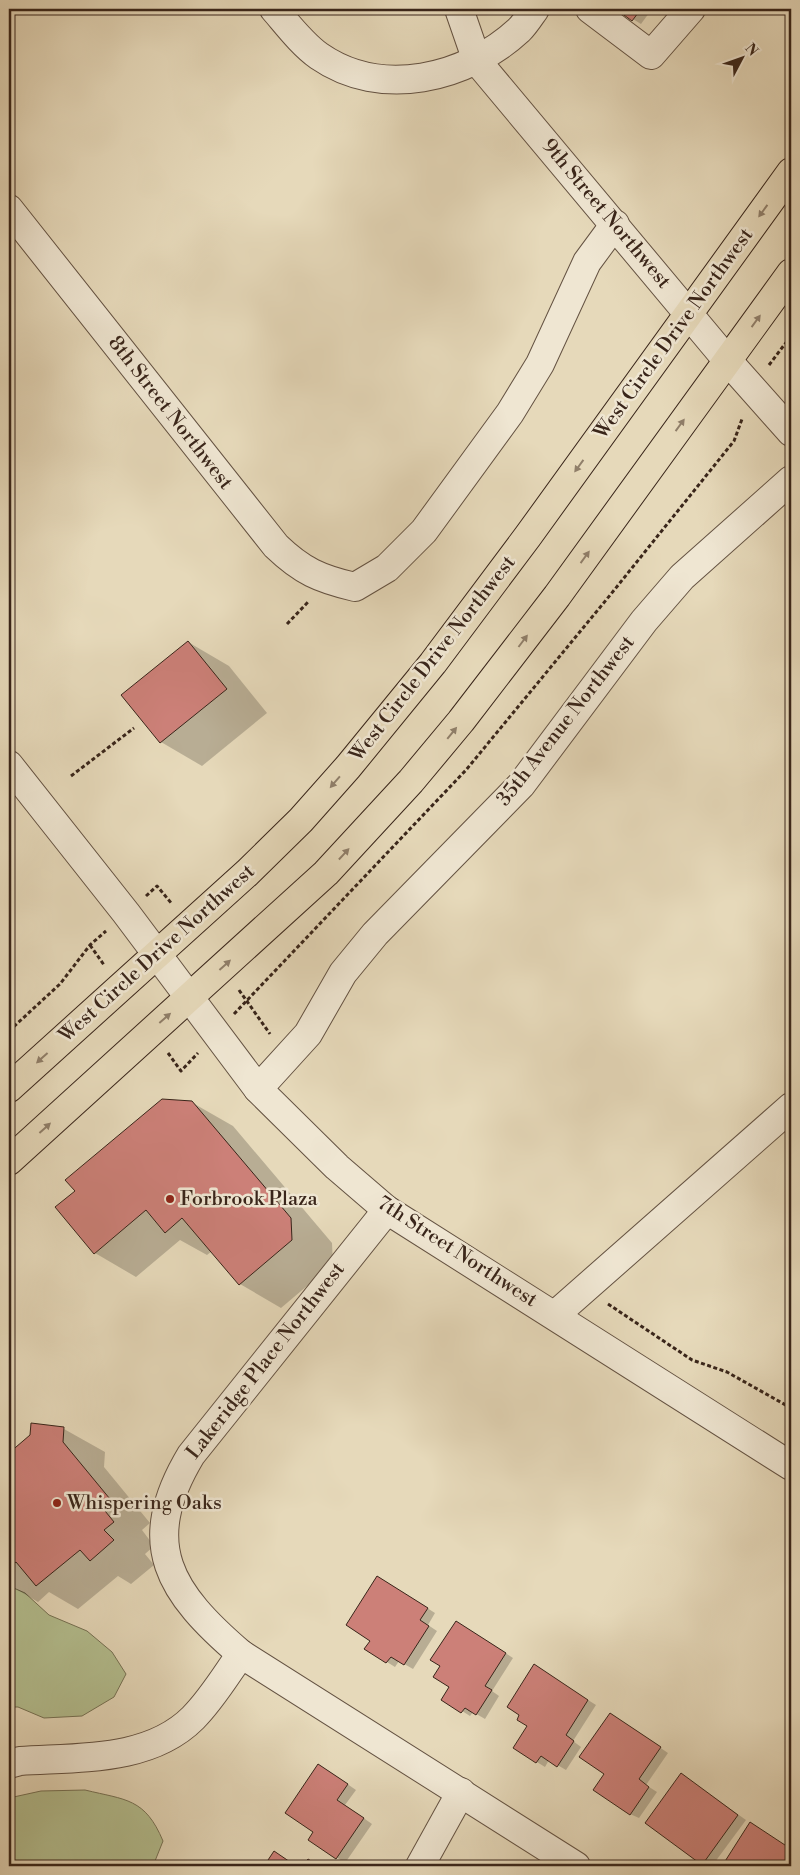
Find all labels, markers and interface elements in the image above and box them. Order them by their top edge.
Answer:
north arrow [718,32,768,82]
text: N [741,40,761,60]
street label: 9th Street Northwest [536,134,676,294]
one-way arrow [757,204,768,217]
street label: West Circle Drive Northwest [588,224,759,445]
one-way arrow [751,314,761,328]
street label: 8th Street Northwest [102,331,238,495]
one-way arrow [675,419,686,432]
one-way arrow [574,459,584,473]
one-way arrow [580,550,590,564]
street label: West Circle Drive Northwest [344,551,521,768]
street label: 35th Avenue Northwest [492,631,640,811]
one-way arrow [518,635,529,648]
one-way arrow [446,726,457,739]
one-way arrow [329,776,341,788]
one-way arrow [338,849,350,861]
street label: West Circle Drive Northwest [53,859,260,1049]
one-way arrow [219,959,231,971]
one-way arrow [158,1012,170,1024]
one-way arrow [37,1052,49,1064]
one-way arrow [38,1122,50,1134]
place label: Forbrook Plaza [180,1187,319,1212]
street label: 7th Street Northwest [372,1191,542,1313]
marker: Forbrook Plaza [164,1193,176,1205]
street label: Lakeridge Place Northwest [181,1258,351,1464]
place label: Whispering Oaks [66,1491,222,1516]
marker: Whispering Oaks [51,1497,63,1509]

